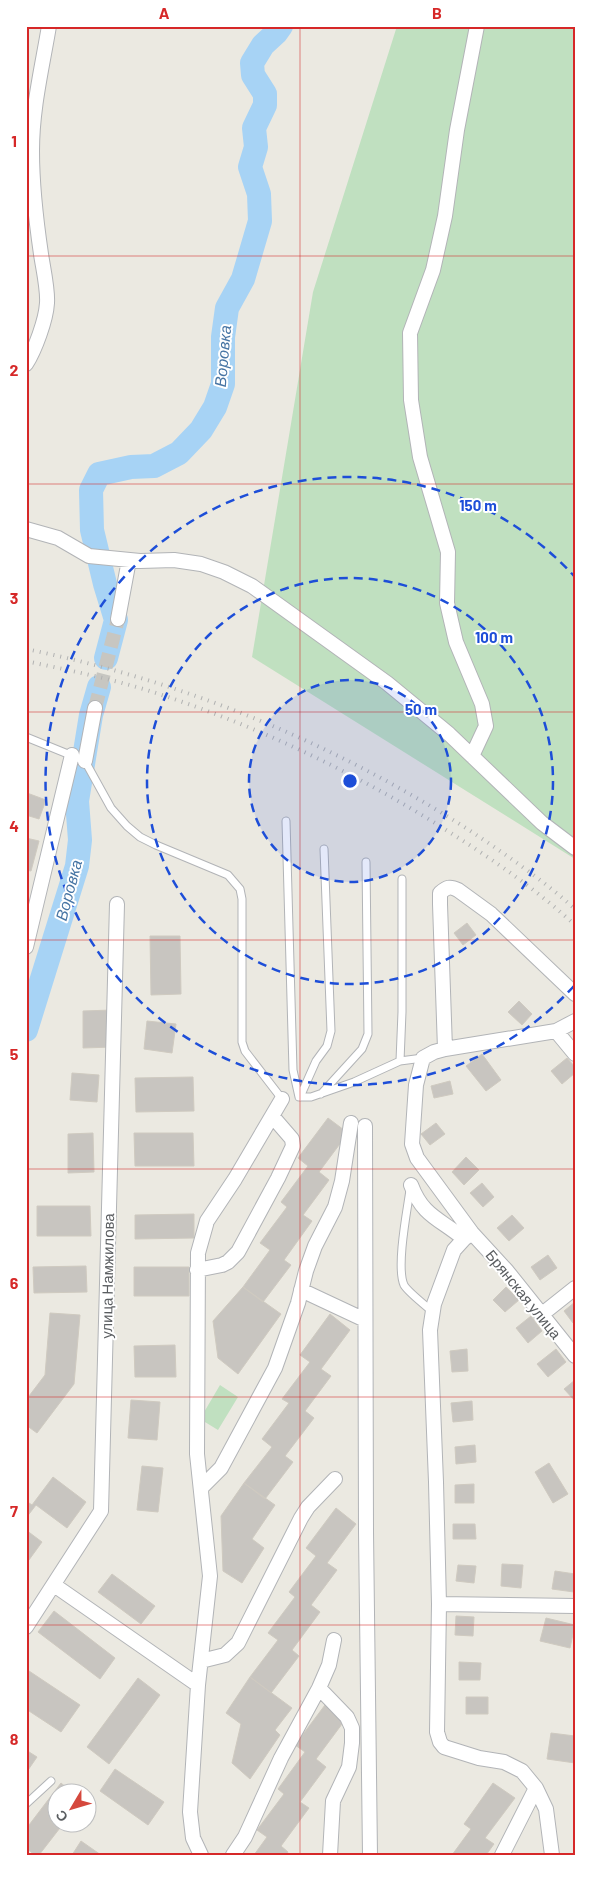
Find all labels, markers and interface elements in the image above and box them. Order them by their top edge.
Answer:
text: A [159,3,170,22]
text: B [432,3,442,22]
text: 1 [11,131,17,150]
water label: Воровка [210,324,234,388]
text: 2 [10,360,19,379]
text: 150 m [459,496,497,514]
text: 3 [10,588,18,607]
text: 100 m [475,628,513,646]
text: 50 m [405,700,437,718]
centre of rings [341,772,359,790]
text: 4 [9,816,19,835]
water label: Воровка [51,857,85,922]
text: 5 [10,1044,19,1063]
street label: улица Намжилова [97,1212,117,1339]
street label: Брянская улица [483,1246,566,1343]
text: 6 [10,1273,19,1292]
text: 7 [10,1501,18,1520]
text: 8 [10,1729,19,1748]
north arrow [48,1784,98,1834]
text: С [52,1807,71,1826]

